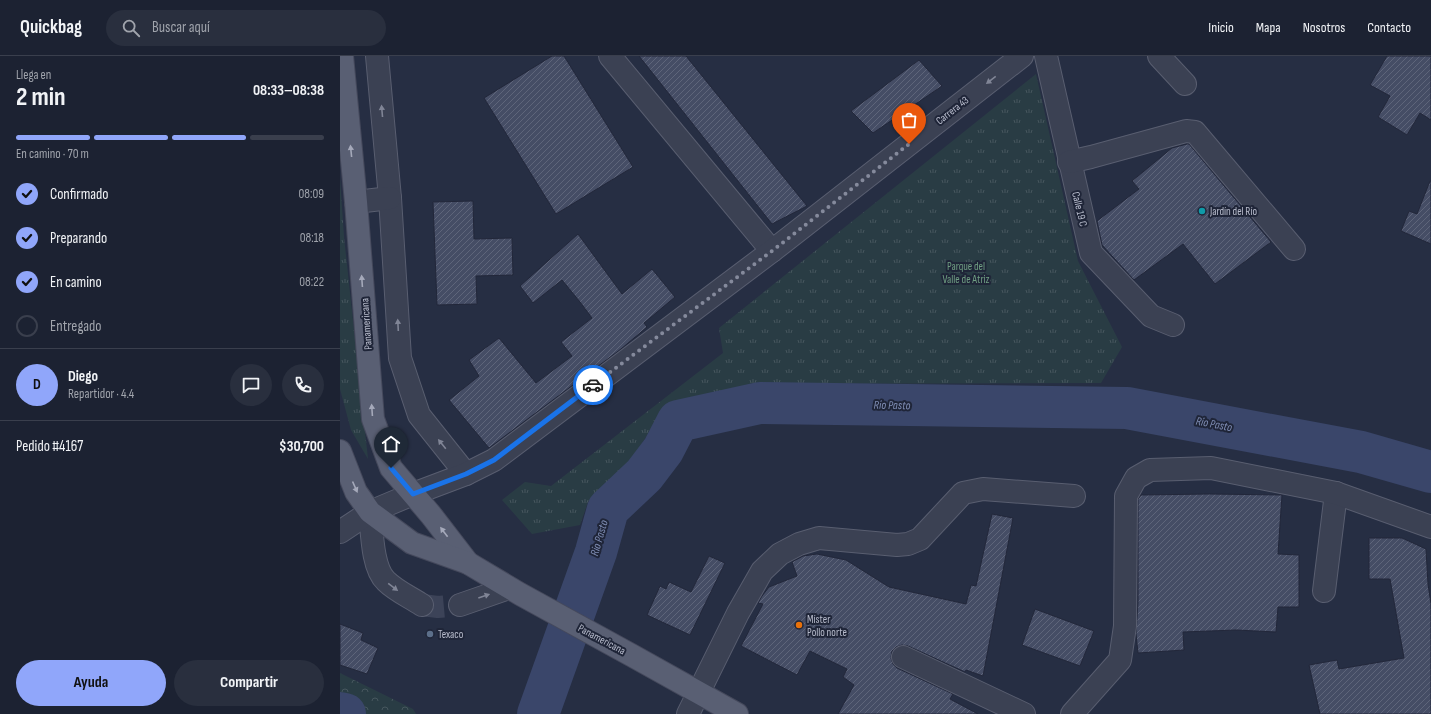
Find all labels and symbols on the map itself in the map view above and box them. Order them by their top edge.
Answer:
one-way arrow [985,76,996,84]
street label: Carrera 43 [933,93,972,127]
pin [892,103,926,144]
one-way arrow [379,105,386,118]
one-way arrow [348,145,355,157]
street label: Calle 19 C [1069,190,1090,228]
place label: Jardín del Río [1209,205,1257,218]
marker: Jardín del Río [1197,206,1207,216]
park label: Parque del Valle de Atriz [942,260,990,286]
one-way arrow [359,275,366,287]
street label: Panamericana [358,298,375,350]
one-way arrow [395,318,401,331]
courier [573,365,613,405]
water label: Río Pasto [873,398,911,413]
one-way arrow [369,404,376,416]
water label: Río Pasto [1194,414,1234,435]
pin [374,427,408,468]
one-way arrow [438,438,446,449]
one-way arrow [352,482,358,493]
water label: Río Pasto [587,518,612,558]
one-way arrow [440,526,449,537]
one-way arrow [388,582,399,591]
one-way arrow [479,593,491,599]
place label: Míster Pollo norte [807,613,847,639]
marker: Míster Pollo norte [794,620,804,630]
street label: Panamericana [576,622,628,657]
place label: Texaco [438,628,464,641]
marker: Texaco [425,629,435,639]

